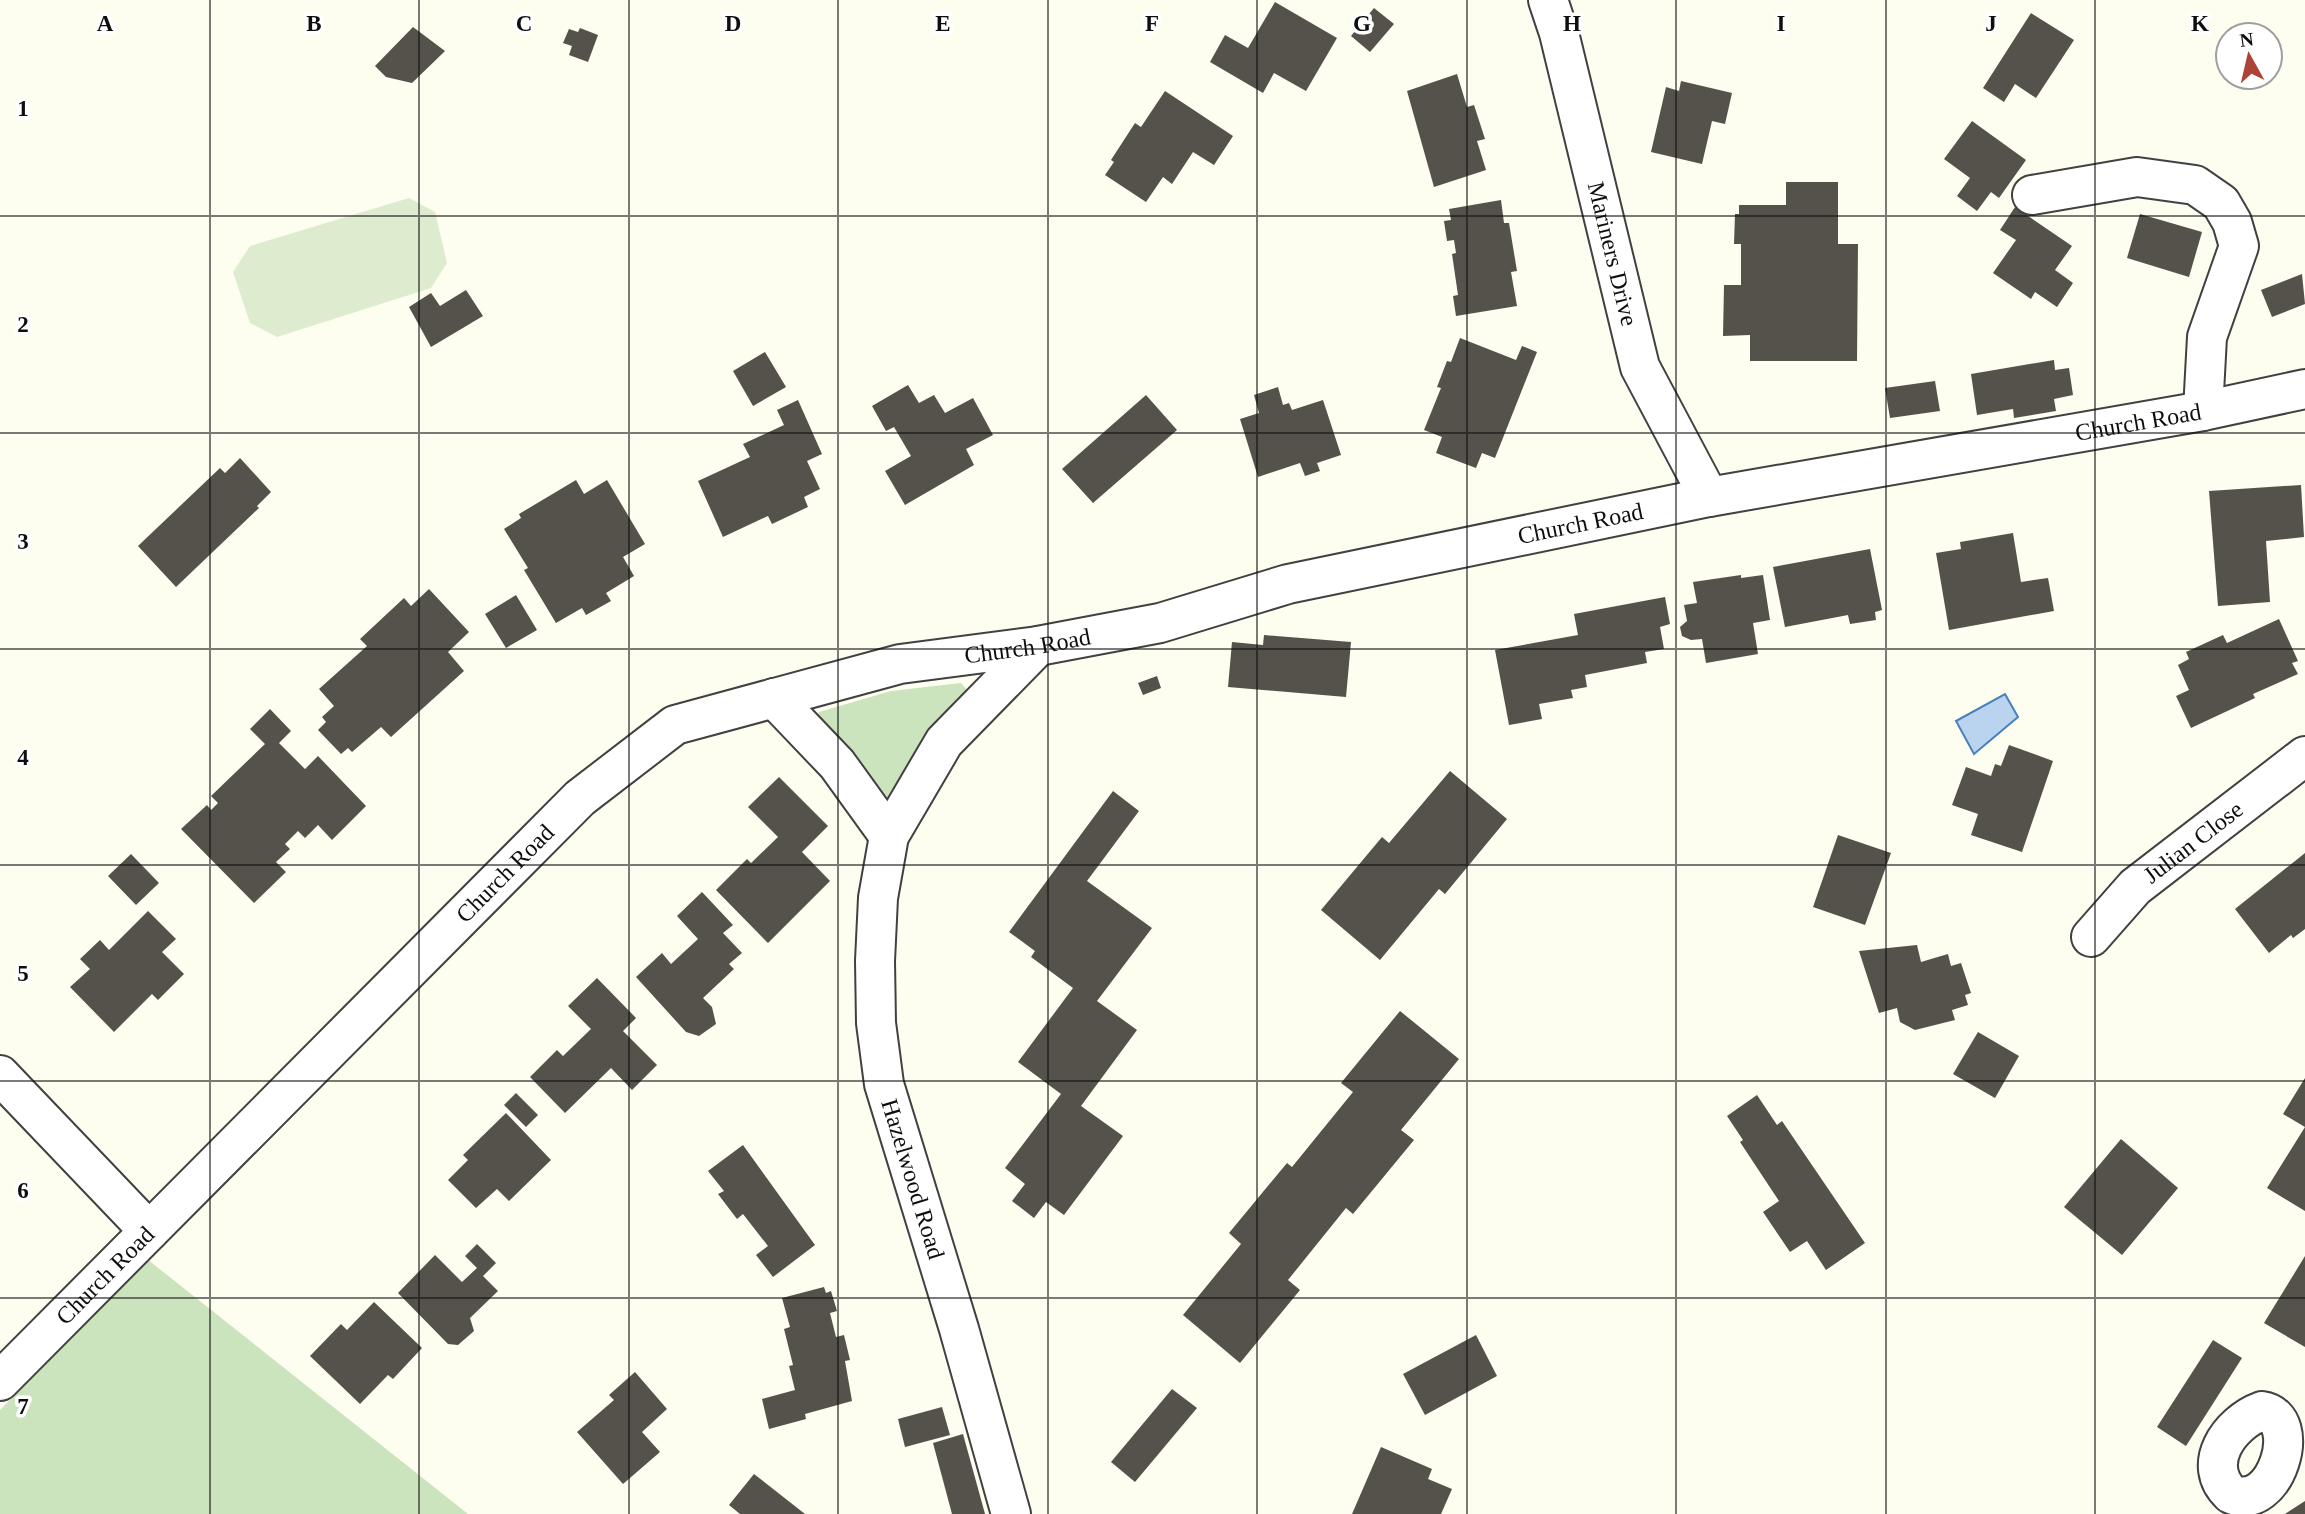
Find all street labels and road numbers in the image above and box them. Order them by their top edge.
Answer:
street label: Mariners Drive [1583,179,1643,328]
street label: Church Road [2073,399,2203,446]
street label: Church Road [1515,498,1645,549]
street label: Church Road [963,623,1093,668]
street label: Julian Close [2138,796,2248,889]
street label: Church Road [451,819,559,928]
street label: Hazelwood Road [876,1096,950,1262]
street label: Church Road [51,1221,159,1330]

